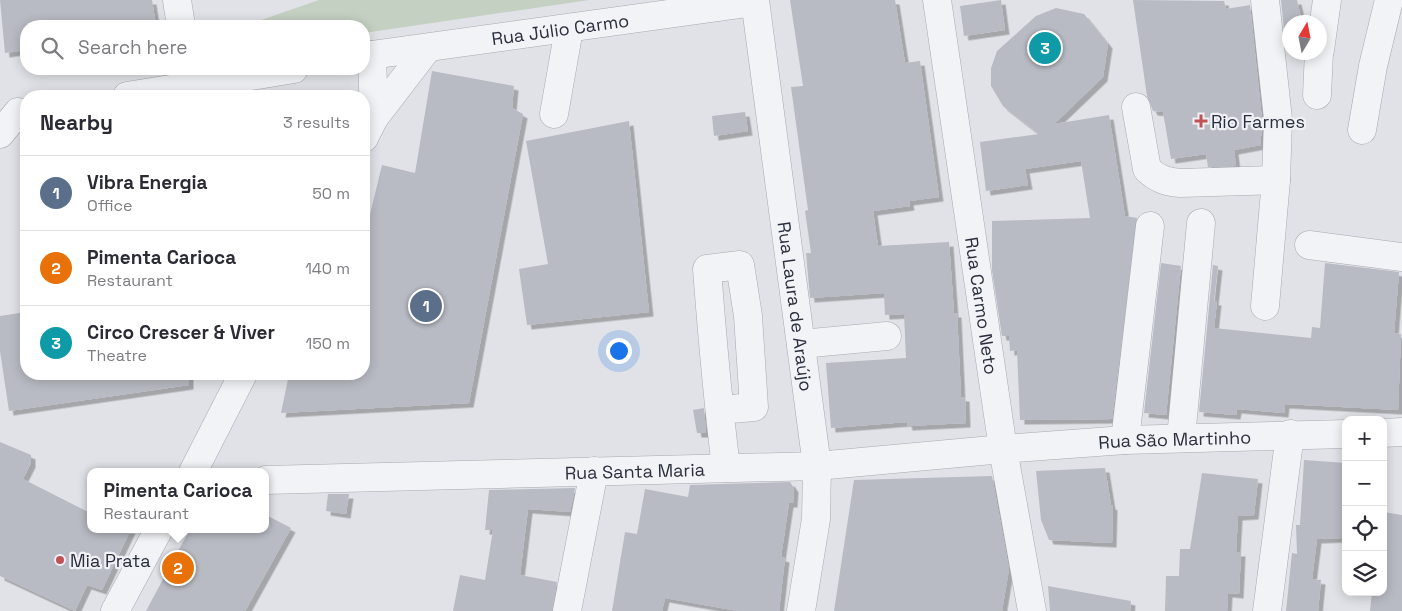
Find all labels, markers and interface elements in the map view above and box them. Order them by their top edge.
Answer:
street label: Rua Júlio Carmo [490,8,630,50]
north arrow [1282,15,1327,60]
search box [20,20,370,75]
pin: 3 [1029,29,1061,67]
icon: search [38,34,66,62]
text: Search here [78,35,188,60]
text: Nearby [40,109,113,136]
place label: Rio Farmes [1211,110,1305,133]
text: 3 results [283,112,350,133]
marker: Rio Farmes [1195,115,1207,127]
text: Vibra Energia [87,170,208,195]
text: 1 [52,183,60,204]
text: 50 m [312,183,350,204]
text: Office [87,195,133,216]
street label: Rua Laura de Araújo [773,220,818,393]
street label: Rua Carmo Neto [960,235,1003,376]
text: Pimenta Carioca [87,245,236,270]
text: 2 [51,258,61,279]
text: 140 m [305,258,350,279]
text: Restaurant [87,270,173,291]
pin: 1 [410,287,442,325]
text: Circo Crescer & Viver [87,320,275,345]
text: 3 [51,333,61,354]
text: 150 m [306,333,350,354]
your location [606,338,632,364]
text: Theatre [87,345,147,366]
map controls [1342,416,1387,596]
button: + [1342,416,1387,461]
street label: Rua São Martinho [1097,425,1251,453]
street label: Rua Santa Maria [564,457,705,484]
button: − [1342,461,1387,506]
popup [87,468,269,533]
text: Pimenta Carioca [103,478,253,503]
text: Restaurant [103,503,189,524]
button: locate [1342,506,1387,551]
place label: Mia Prata [70,549,151,572]
pin: 2 [162,549,194,587]
button: layers [1342,551,1387,596]
marker: Mia Prata [54,554,66,566]

